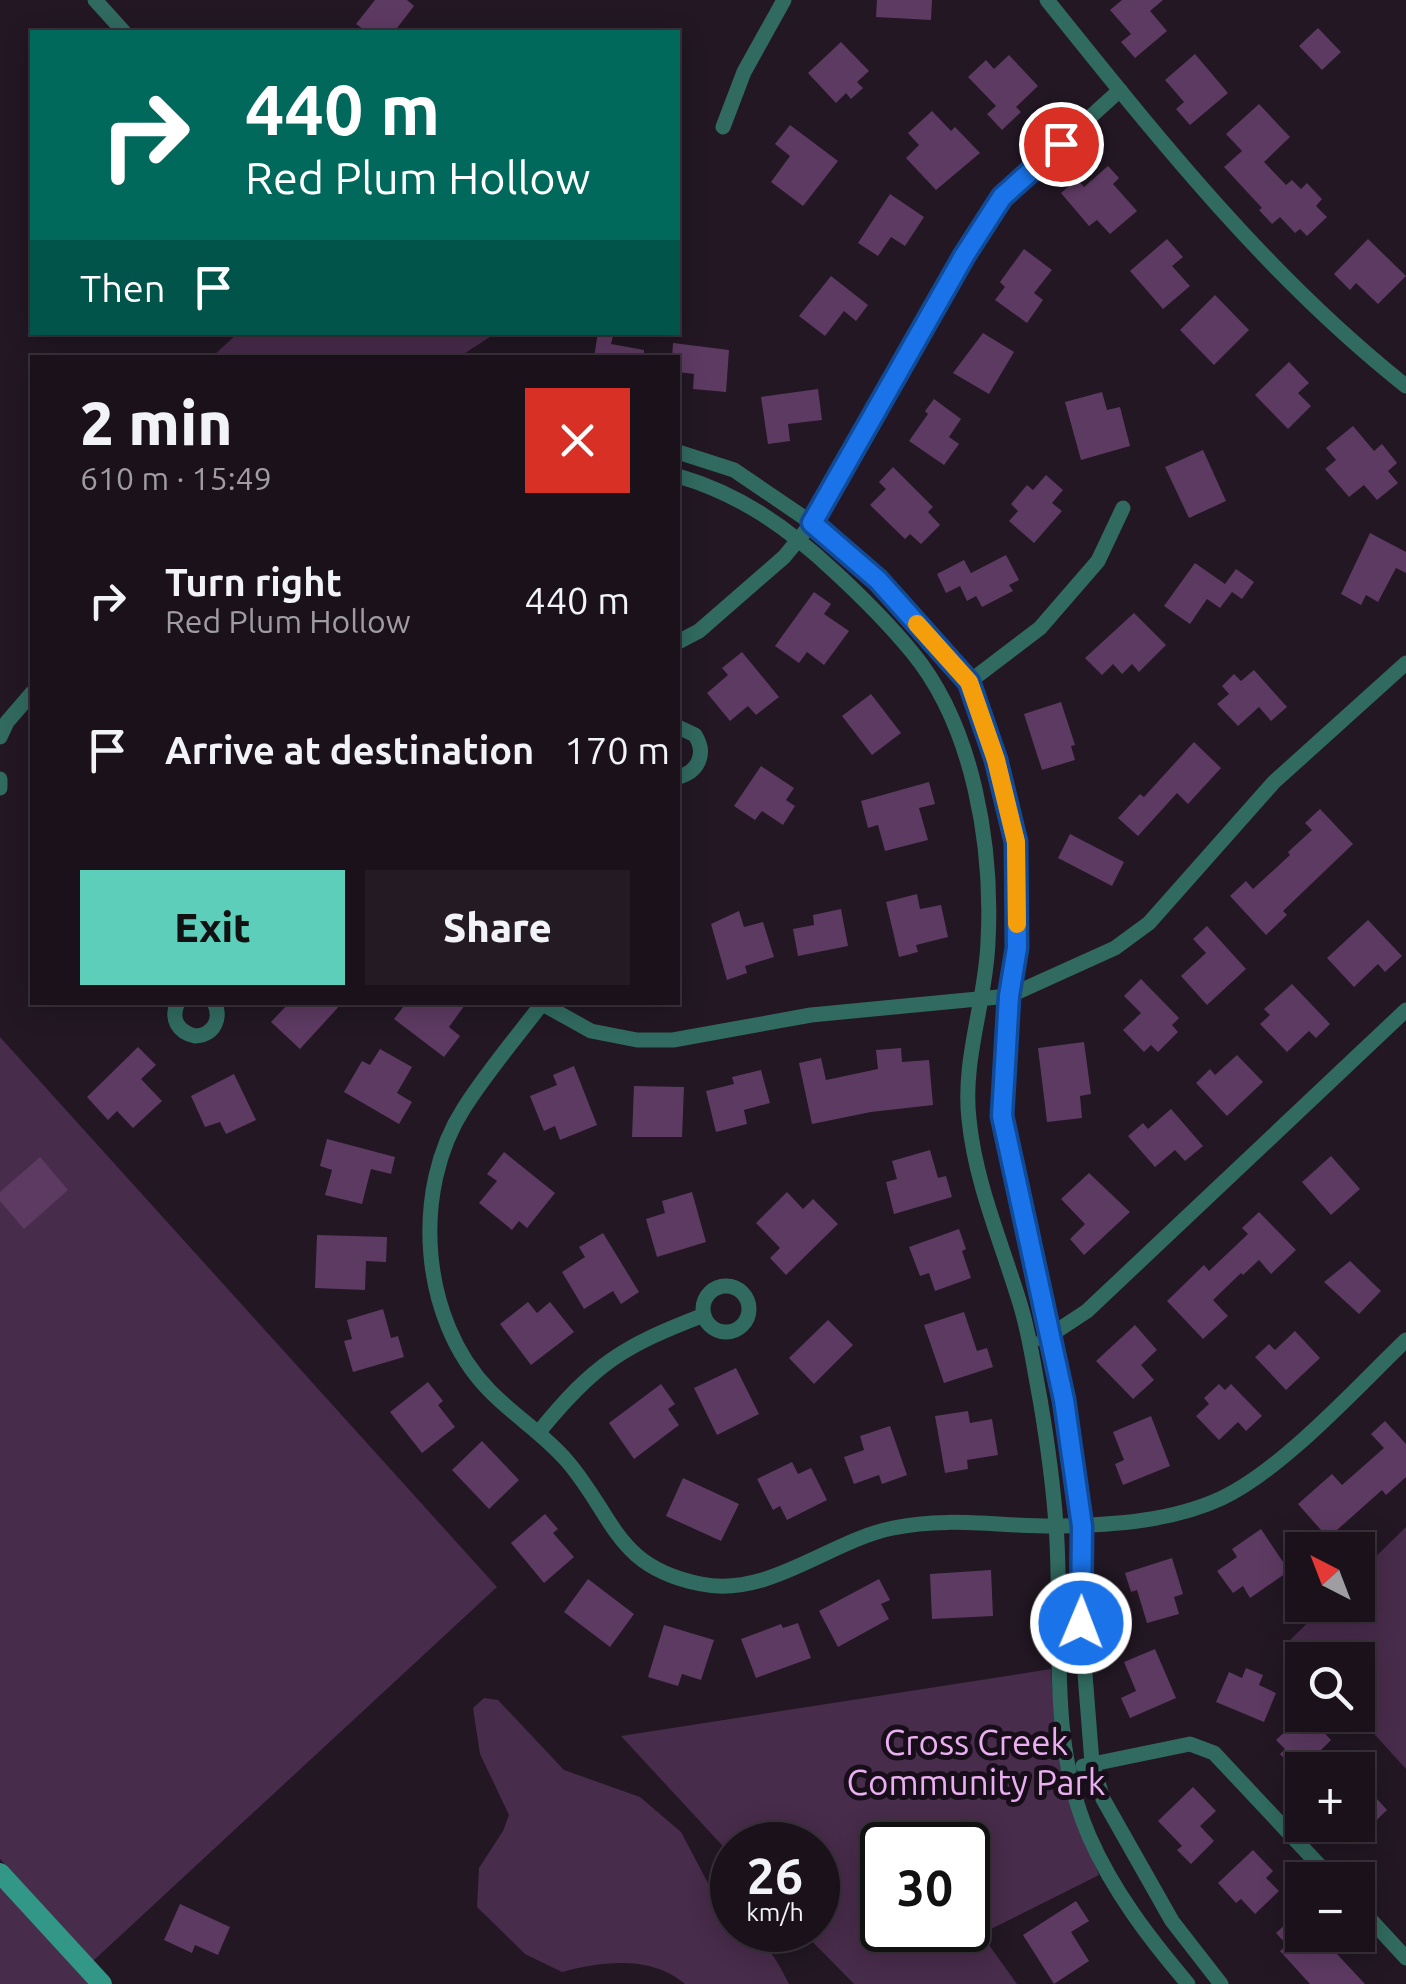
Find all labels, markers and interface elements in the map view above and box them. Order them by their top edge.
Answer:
icon: right [80,70,210,200]
text: 440 m [245,70,440,148]
pin [1019,102,1104,187]
icon: arrive [1034,117,1089,172]
text: Red Plum Hollow [245,152,590,203]
icon: arrive [186,260,241,315]
text: Then [80,267,166,309]
button: close [525,388,630,493]
text: 2 min [80,389,233,456]
text: 610 m · 15:49 [80,460,272,496]
text: Turn right [165,561,342,603]
icon: right [80,573,135,628]
text: 440 m [524,579,630,621]
text: Red Plum Hollow [165,603,411,639]
icon: arrive [80,723,135,778]
text: Arrive at destination [165,729,534,771]
text: 170 m [564,729,670,771]
button: Exit [80,870,345,985]
button: Share [365,870,630,985]
north arrow [1285,1532,1375,1622]
map controls [1285,1532,1375,1952]
position arrow [1029,1571,1133,1675]
button: search [1285,1642,1375,1732]
park label: Cross Creek Community Park [846,1722,1106,1802]
button: + [1285,1752,1375,1842]
speed limit sign: 30 [860,1822,990,1952]
text: 26 [747,1847,803,1903]
button: − [1285,1862,1375,1952]
text: km/h [746,1898,804,1926]

